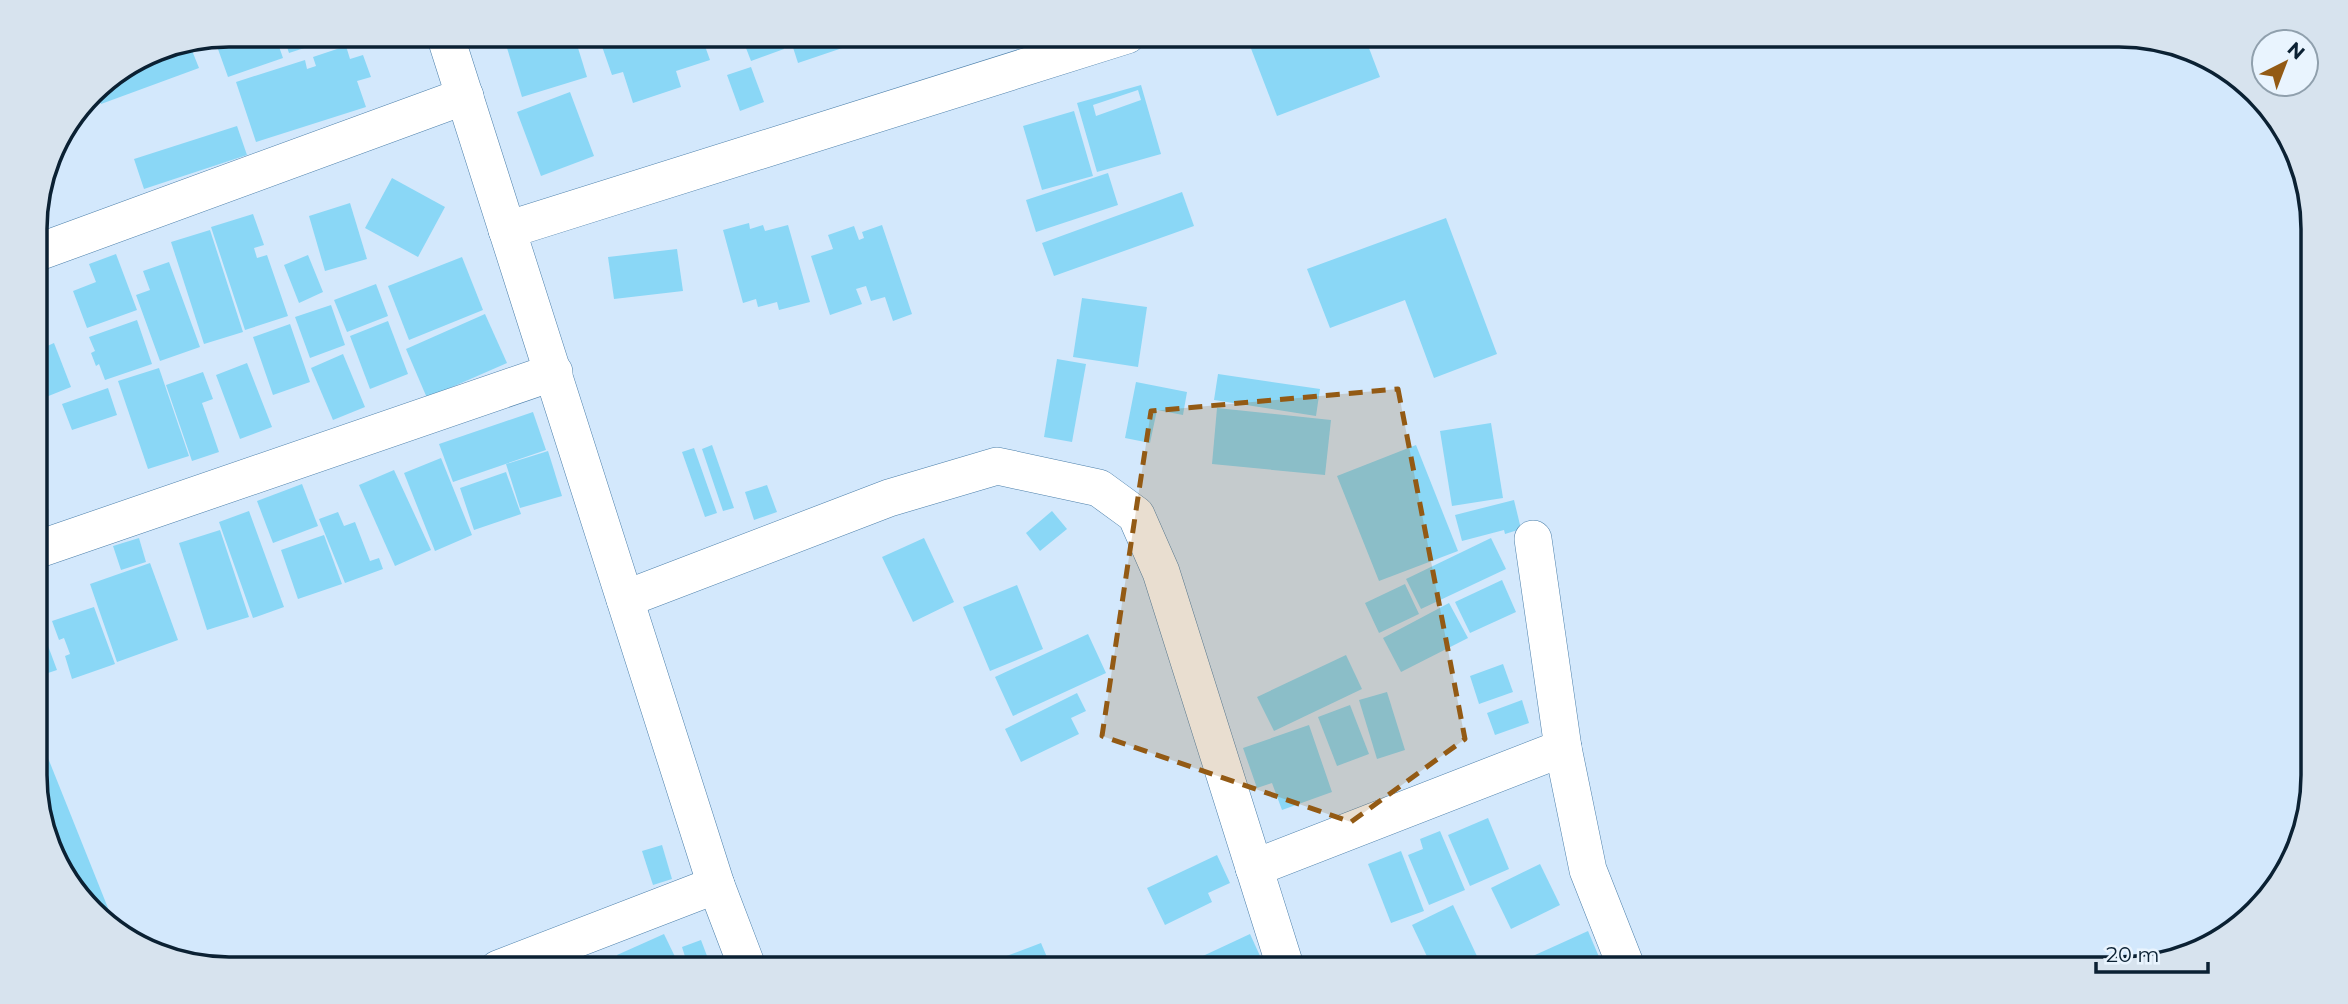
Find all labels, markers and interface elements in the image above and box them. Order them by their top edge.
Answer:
north arrow [2250,28,2320,98]
text: N [2283,37,2309,64]
scale bar [2096,930,2208,974]
text: 20 m [2106,942,2160,967]

